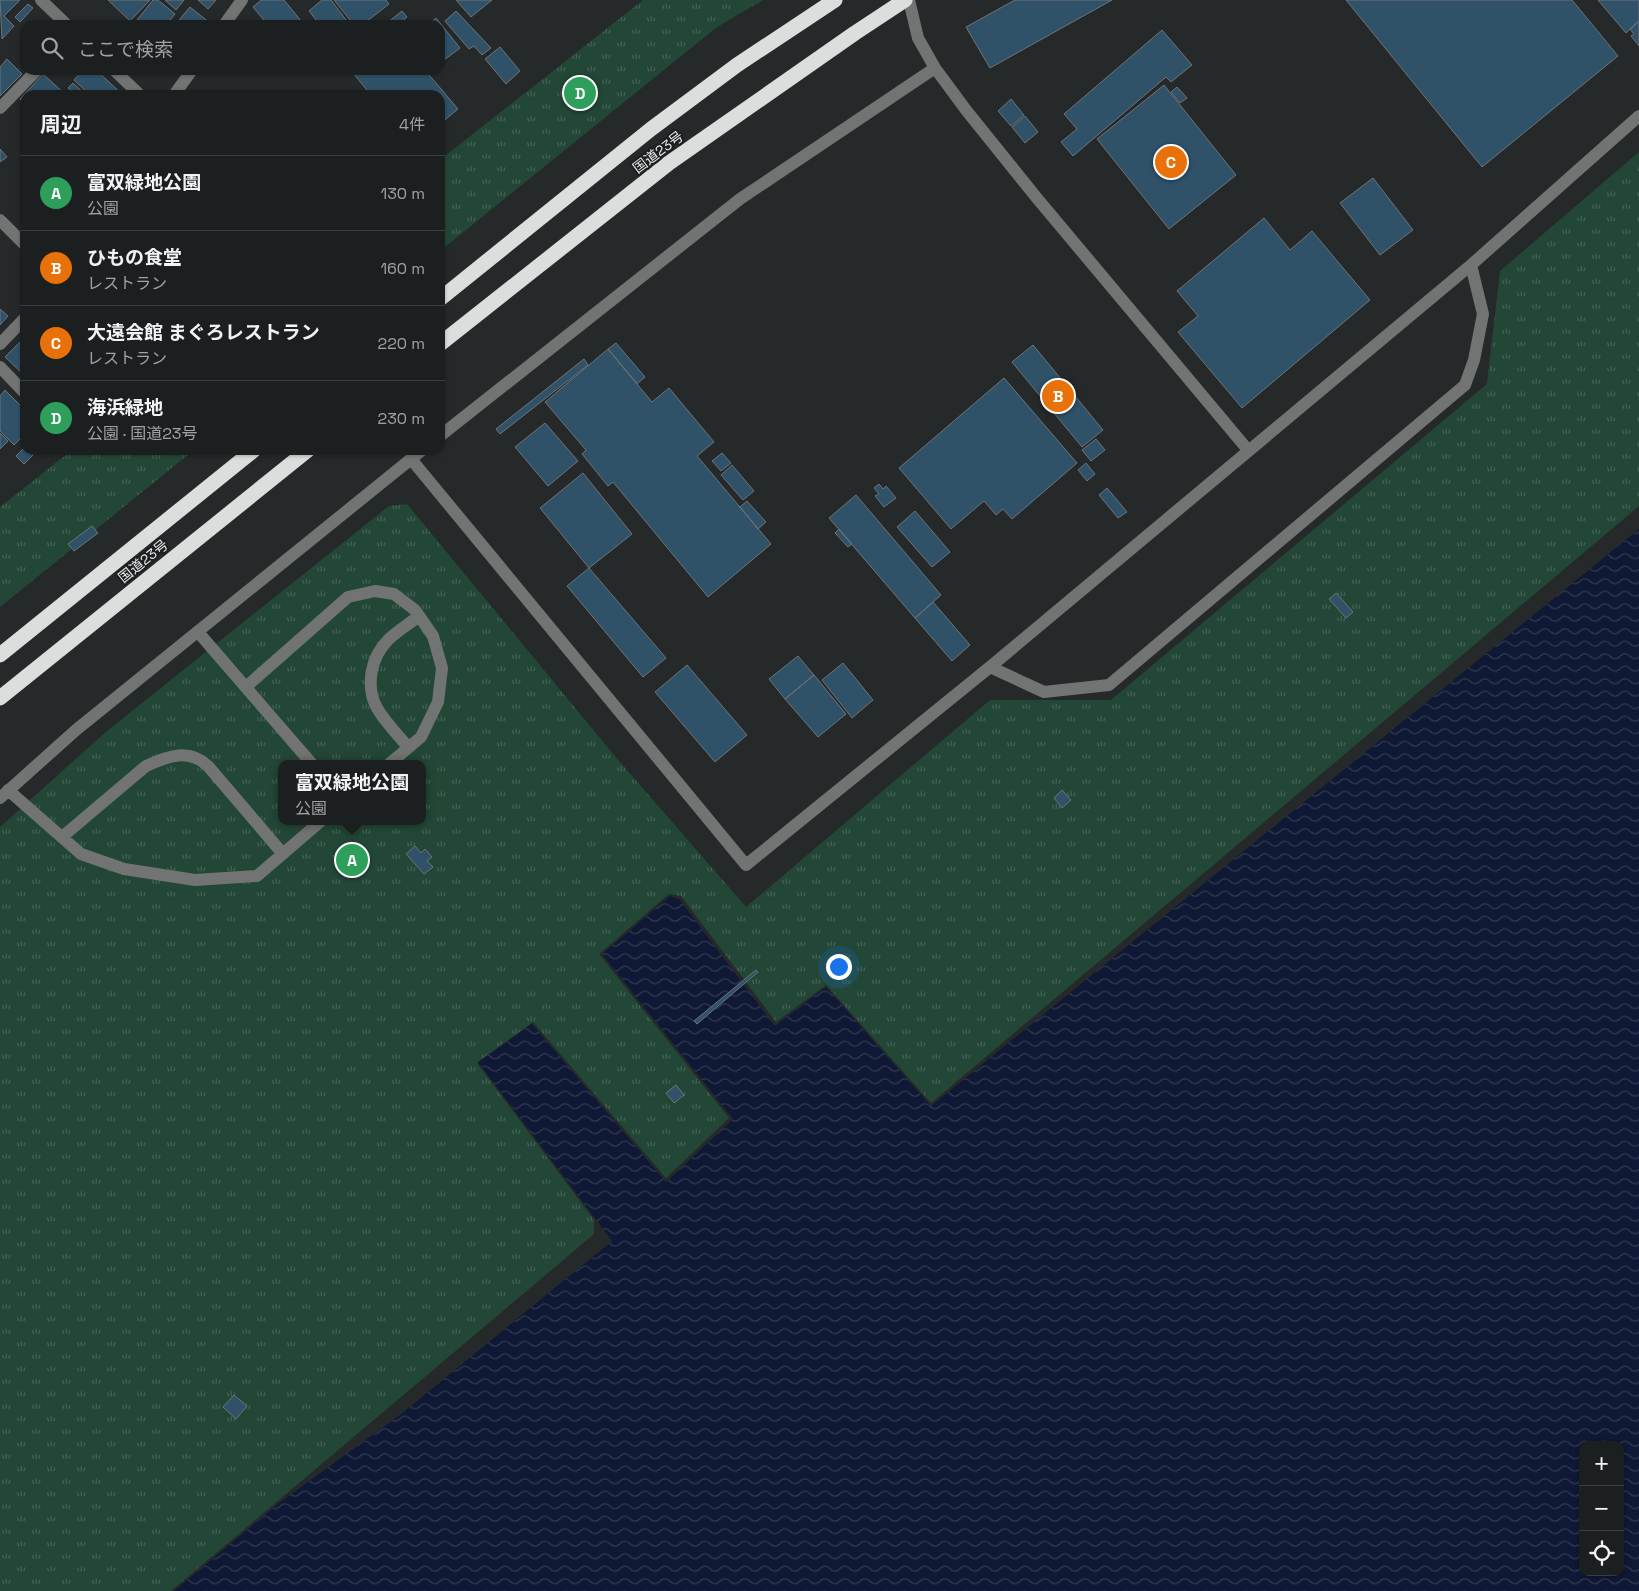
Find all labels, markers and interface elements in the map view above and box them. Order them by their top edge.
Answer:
search box [20,20,445,75]
icon: search [38,34,66,62]
text: ここで検索 [78,37,173,62]
pin: D [564,74,596,112]
text: 周辺 [40,111,82,138]
text: 4件 [399,114,425,135]
street label: 国道23号 [629,127,687,177]
pin: C [1155,143,1187,181]
text: 富双緑地公園 [87,170,201,195]
text: A [51,183,61,204]
text: 130 m [381,183,425,204]
text: 公園 [87,198,119,219]
text: ひもの食堂 [87,245,182,270]
text: B [51,258,61,279]
text: 160 m [380,258,425,279]
text: レストラン [87,273,167,294]
text: 大遠会館 まぐろレストラン [87,320,320,345]
text: C [51,333,61,354]
text: 220 m [378,333,425,354]
text: レストラン [87,348,167,369]
pin: B [1042,377,1074,415]
text: 海浜緑地 [87,395,163,420]
text: D [51,408,61,429]
text: 230 m [378,408,425,429]
text: 公園 · 国道23号 [87,423,197,444]
street label: 国道23号 [114,535,172,587]
popup [278,760,426,825]
text: 富双緑地公園 [295,770,409,795]
text: 公園 [295,798,327,819]
pin: A [336,841,368,879]
your location [826,954,852,980]
map controls [1579,1441,1624,1576]
button: + [1579,1441,1624,1486]
button: − [1579,1486,1624,1531]
button: locate [1579,1531,1624,1576]

